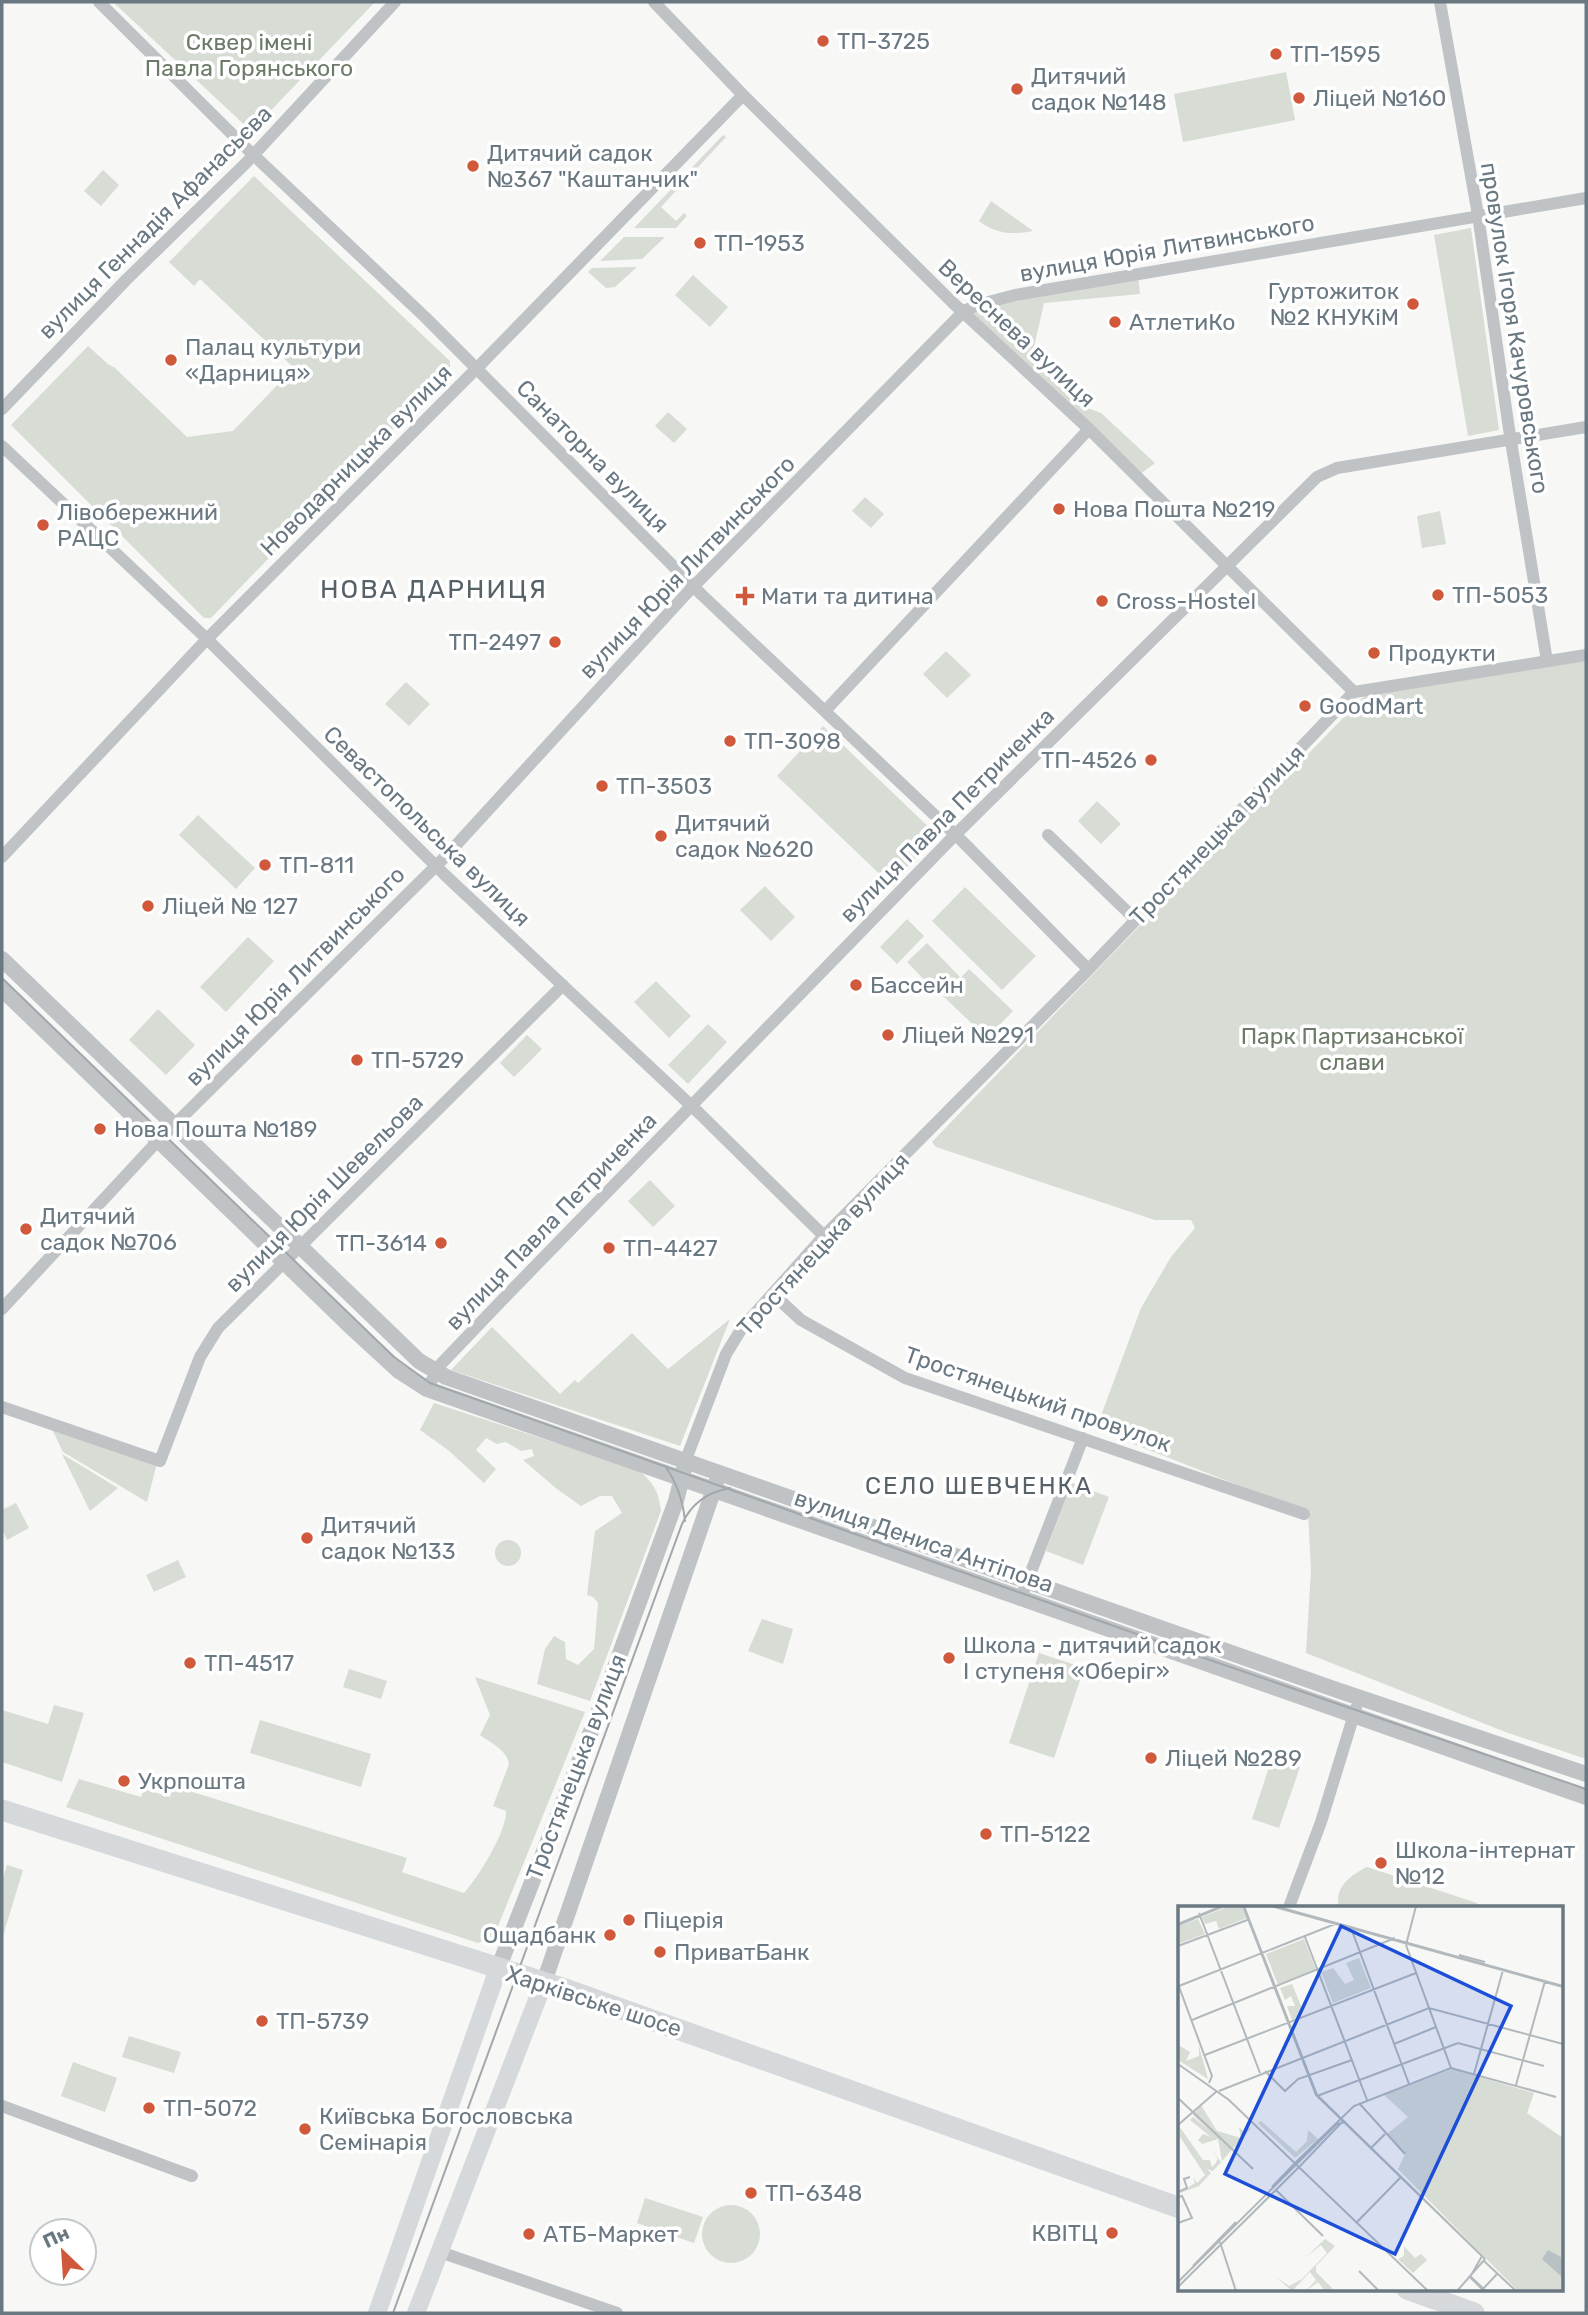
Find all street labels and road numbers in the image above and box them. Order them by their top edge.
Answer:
street label: вулиця Геннадія Афанасьєва [32,99,278,345]
street label: провулок Ігоря Качуровського [1475,160,1555,496]
street label: вулиця Юрія Литвинського [1017,208,1317,288]
street label: Вереснева вулиця [933,253,1101,413]
street label: Новодарницька вулиця [254,358,458,562]
street label: Санаторна вулиця [511,374,675,538]
street label: вулиця Юрія Литвинського [573,450,801,684]
street label: вулиця Павла Петриченка [834,702,1060,928]
street label: Севастопольська вулиця [318,720,536,932]
street label: Тростянецька вулиця [1124,739,1310,931]
street label: вулиця Юрія Литвинського [179,860,411,1092]
street label: вулиця Юрія Шевельова [219,1088,429,1298]
street label: вулиця Павла Петриченка [440,1106,662,1336]
street label: Тростянецька вулиця [731,1147,915,1341]
street label: Тростянецький провулок [901,1340,1175,1458]
street label: вулиця Дениса Антіпова [791,1483,1057,1599]
street label: Тростянецька вулиця [520,1650,632,1884]
street label: Харківське шосе [503,1959,685,2043]

